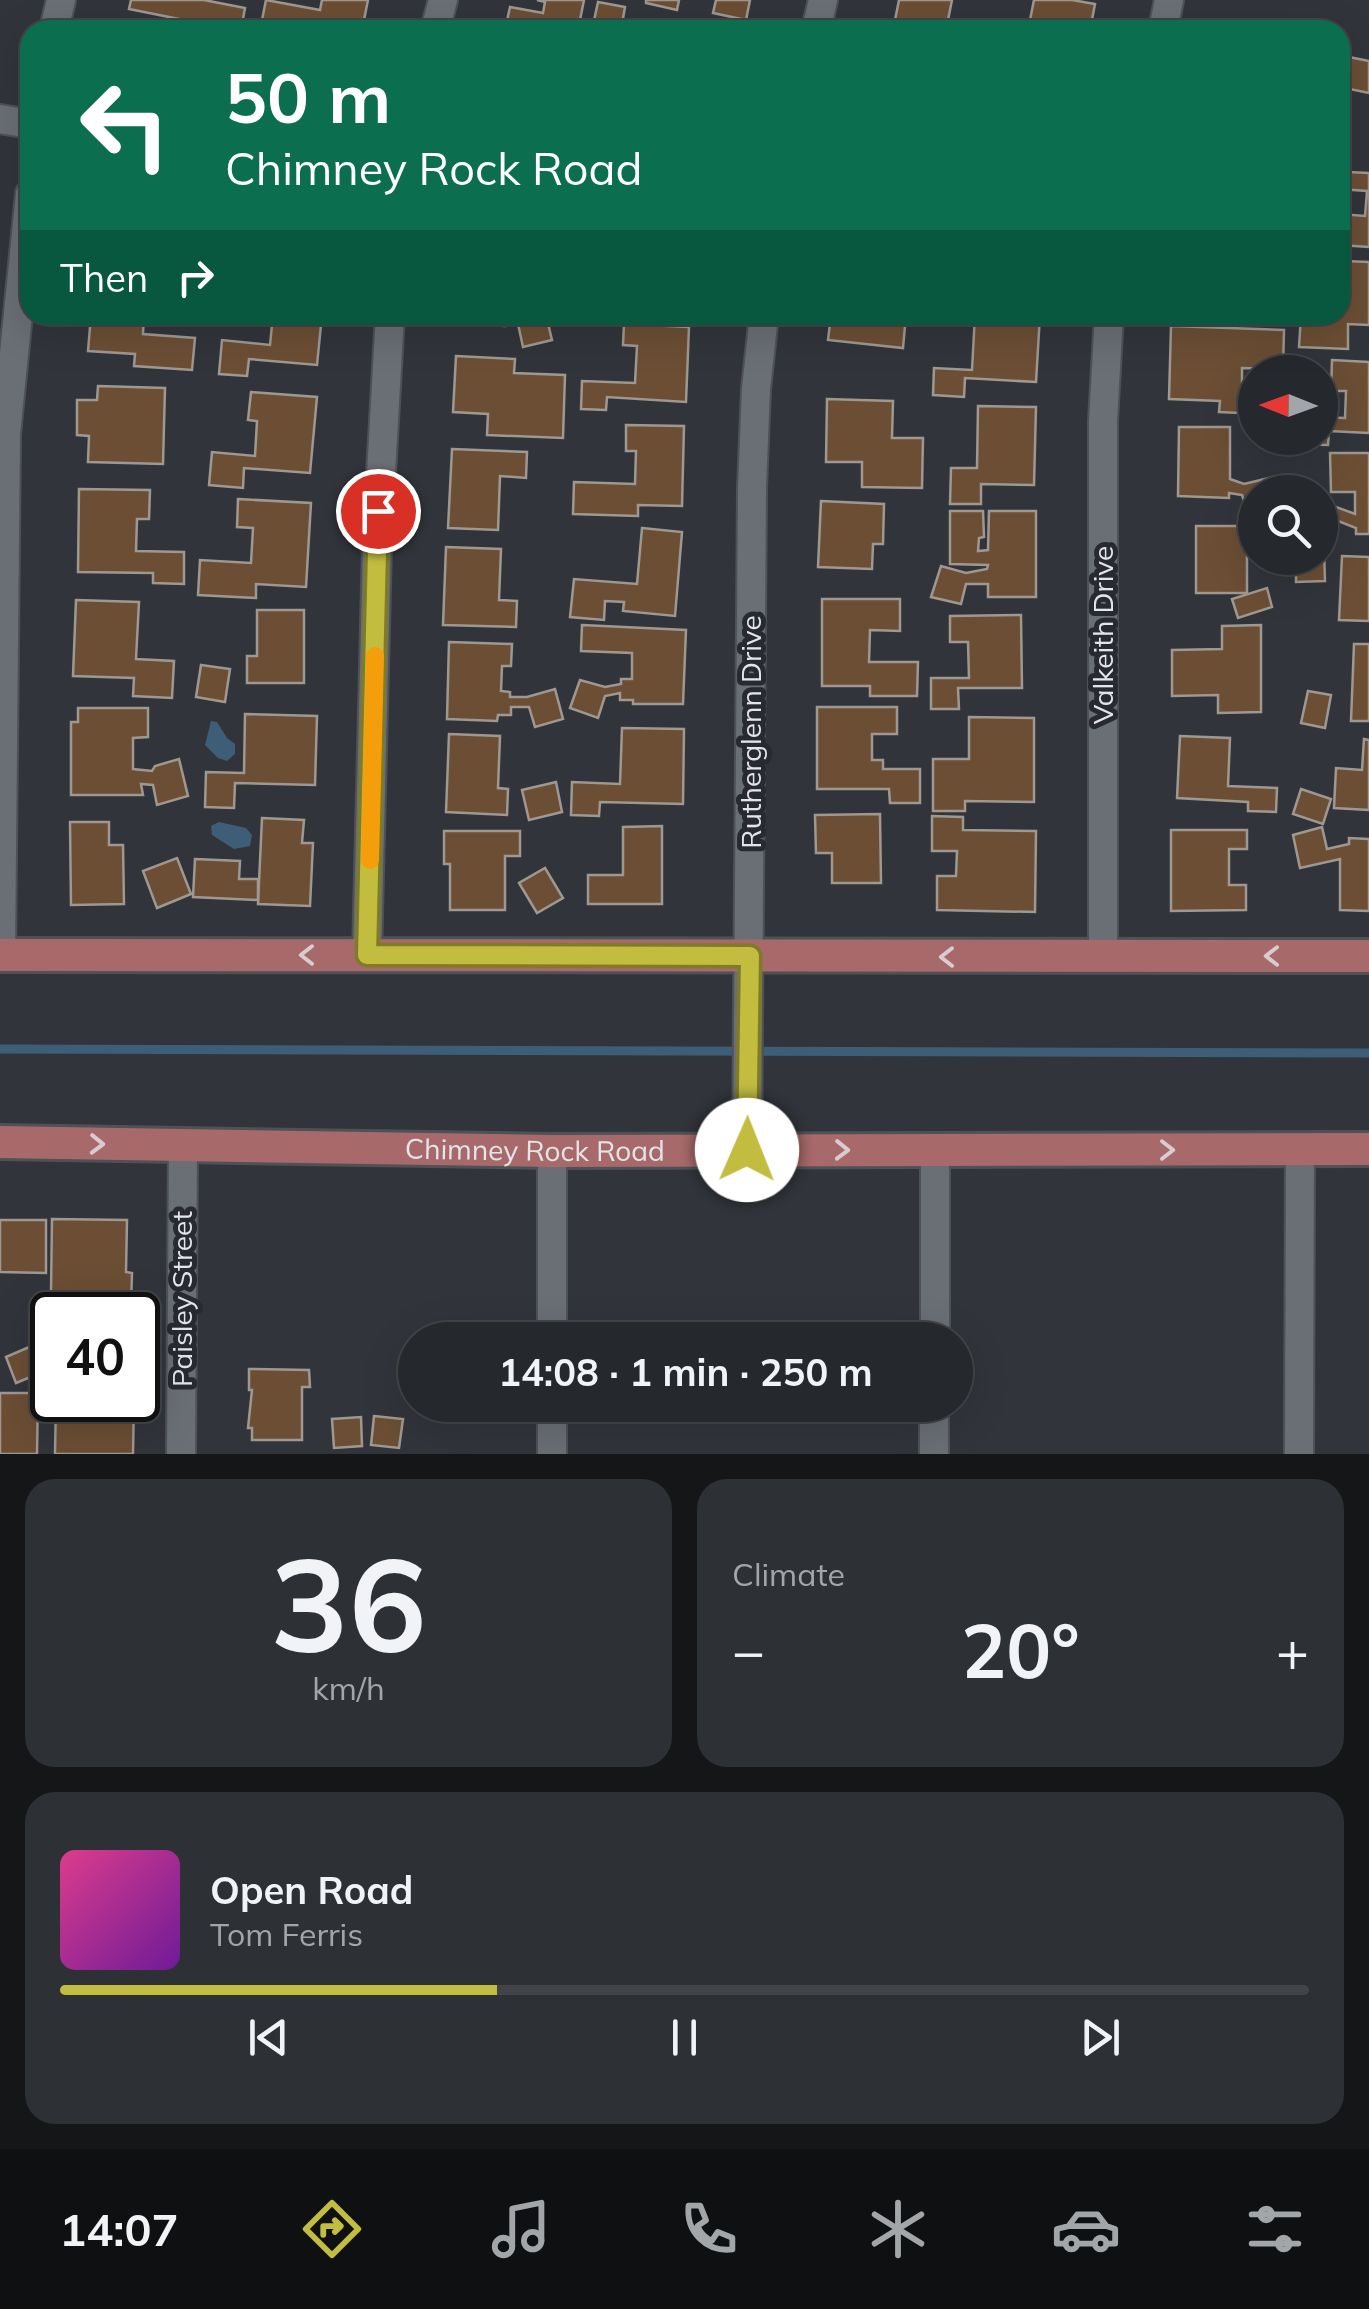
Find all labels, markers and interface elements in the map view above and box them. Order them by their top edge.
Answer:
text: 50 m [225,53,391,141]
icon: left [60,60,190,190]
text: Chimney Rock Road [225,140,642,196]
icon: right [168,250,223,305]
text: Then [60,254,148,302]
north arrow [1238,355,1338,455]
map controls [1238,355,1338,575]
pin [336,469,421,554]
button: search [1238,475,1338,575]
icon: arrive [351,484,406,539]
street label: Valkeith Drive [1085,546,1120,724]
street label: Rutherglenn Drive [733,615,768,849]
one-way arrow [298,944,314,966]
one-way arrow [1263,945,1278,967]
one-way arrow [938,946,954,968]
position arrow [695,1098,799,1202]
street label: Chimney Rock Road [405,1131,665,1168]
one-way arrow [90,1133,106,1154]
one-way arrow [836,1139,851,1161]
one-way arrow [1160,1139,1176,1161]
street label: Paisley Street [164,1211,199,1387]
speed limit sign: 40 [30,1292,160,1422]
text: 14:08 · 1 min · 250 m [498,1348,873,1396]
text: 36 [270,1521,427,1685]
text: Climate [732,1554,845,1594]
text: 20° [961,1603,1080,1697]
text: − [732,1616,765,1685]
text: + [1276,1616,1309,1685]
text: km/h [312,1668,385,1708]
text: Open Road [210,1866,413,1914]
text: Tom Ferris [210,1914,363,1954]
icon: previous [241,2010,296,2065]
icon: pause [657,2010,712,2065]
icon: next [1073,2010,1128,2065]
icon: directions [297,2194,367,2264]
icon: music [486,2194,556,2264]
icon: phone [674,2194,744,2264]
icon: climate [863,2194,933,2264]
icon: car [1051,2194,1121,2264]
icon: filters [1240,2194,1310,2264]
text: 14:07 [59,2201,178,2257]

